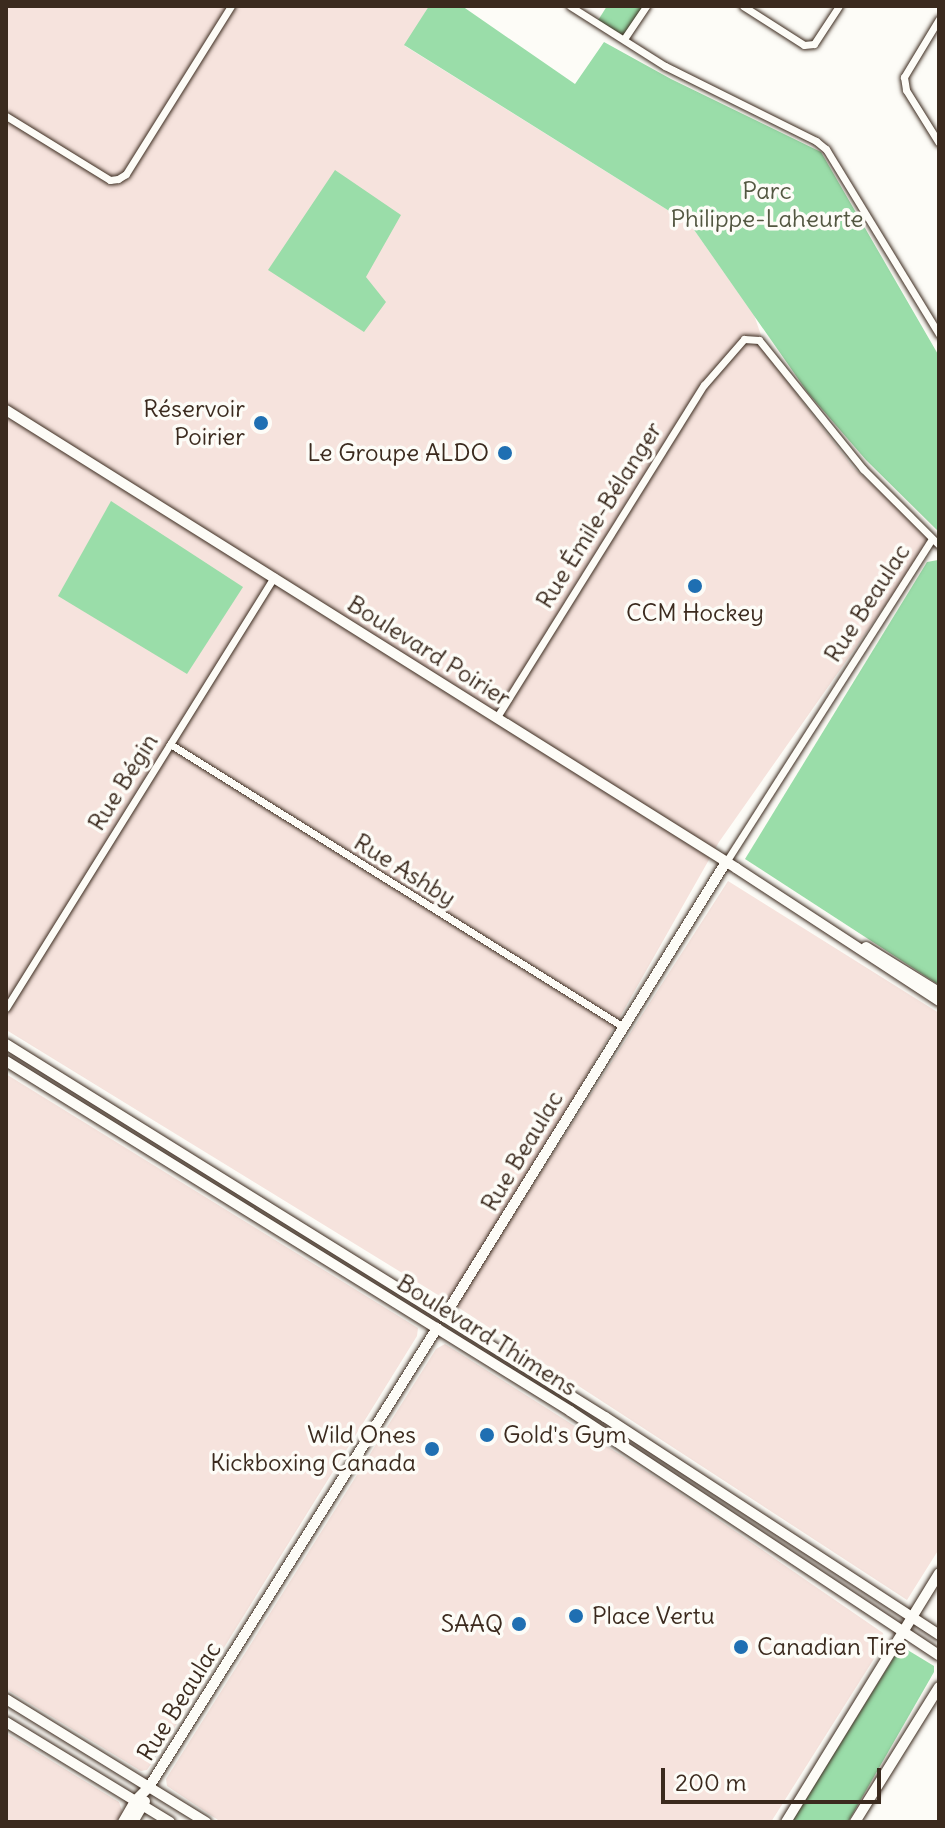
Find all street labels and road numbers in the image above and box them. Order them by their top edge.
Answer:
street label: Rue Émile-Bélanger [530,416,668,614]
street label: Rue Beaulac [818,539,916,667]
street label: Boulevard Poirier [342,589,516,713]
street label: Rue Bégin [82,728,164,836]
street label: Rue Ashby [349,827,461,913]
street label: Rue Beaulac [475,1086,569,1216]
street label: Boulevard Thimens [392,1268,582,1402]
street label: Rue Beaulac [131,1636,227,1766]

